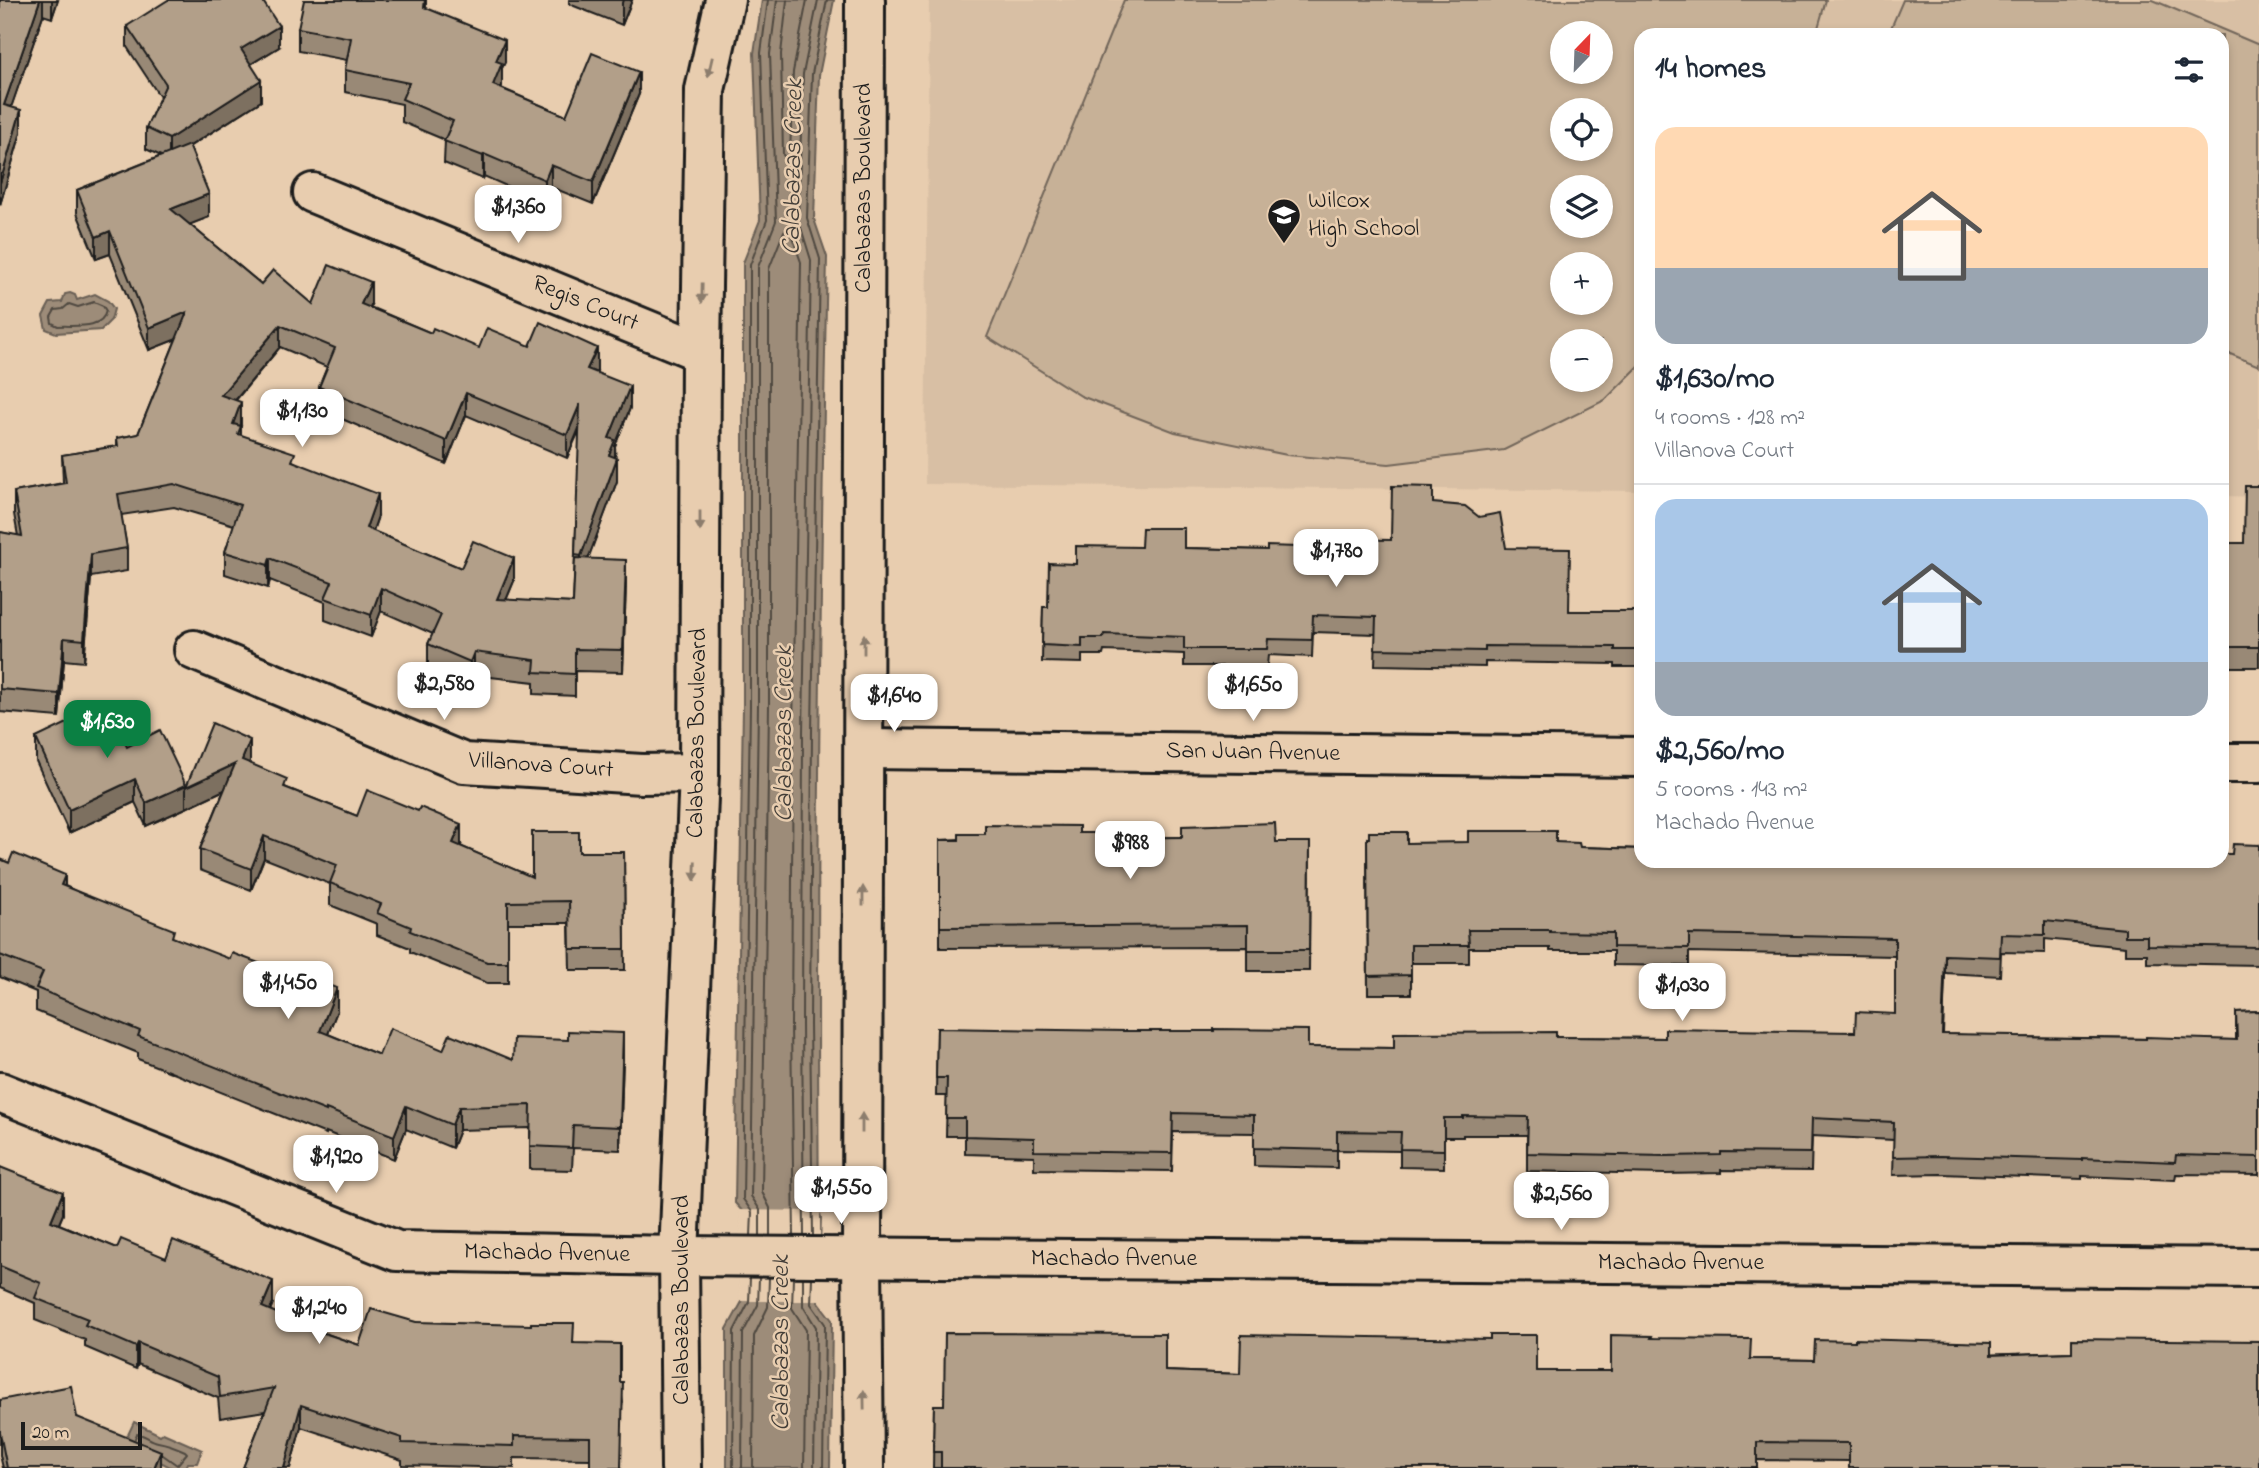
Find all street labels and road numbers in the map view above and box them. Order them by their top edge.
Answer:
street label: Calabazas Boulevard [847,82,882,293]
street label: Regis Court [526,267,644,341]
street label: Calabazas Boulevard [679,627,717,838]
street label: San Juan Avenue [1166,734,1341,772]
street label: Villanova Court [466,743,615,789]
street label: Calabazas Boulevard [665,1194,700,1405]
street label: Machado Avenue [464,1235,631,1273]
street label: Machado Avenue [1031,1242,1197,1277]
street label: Machado Avenue [1598,1246,1764,1281]

